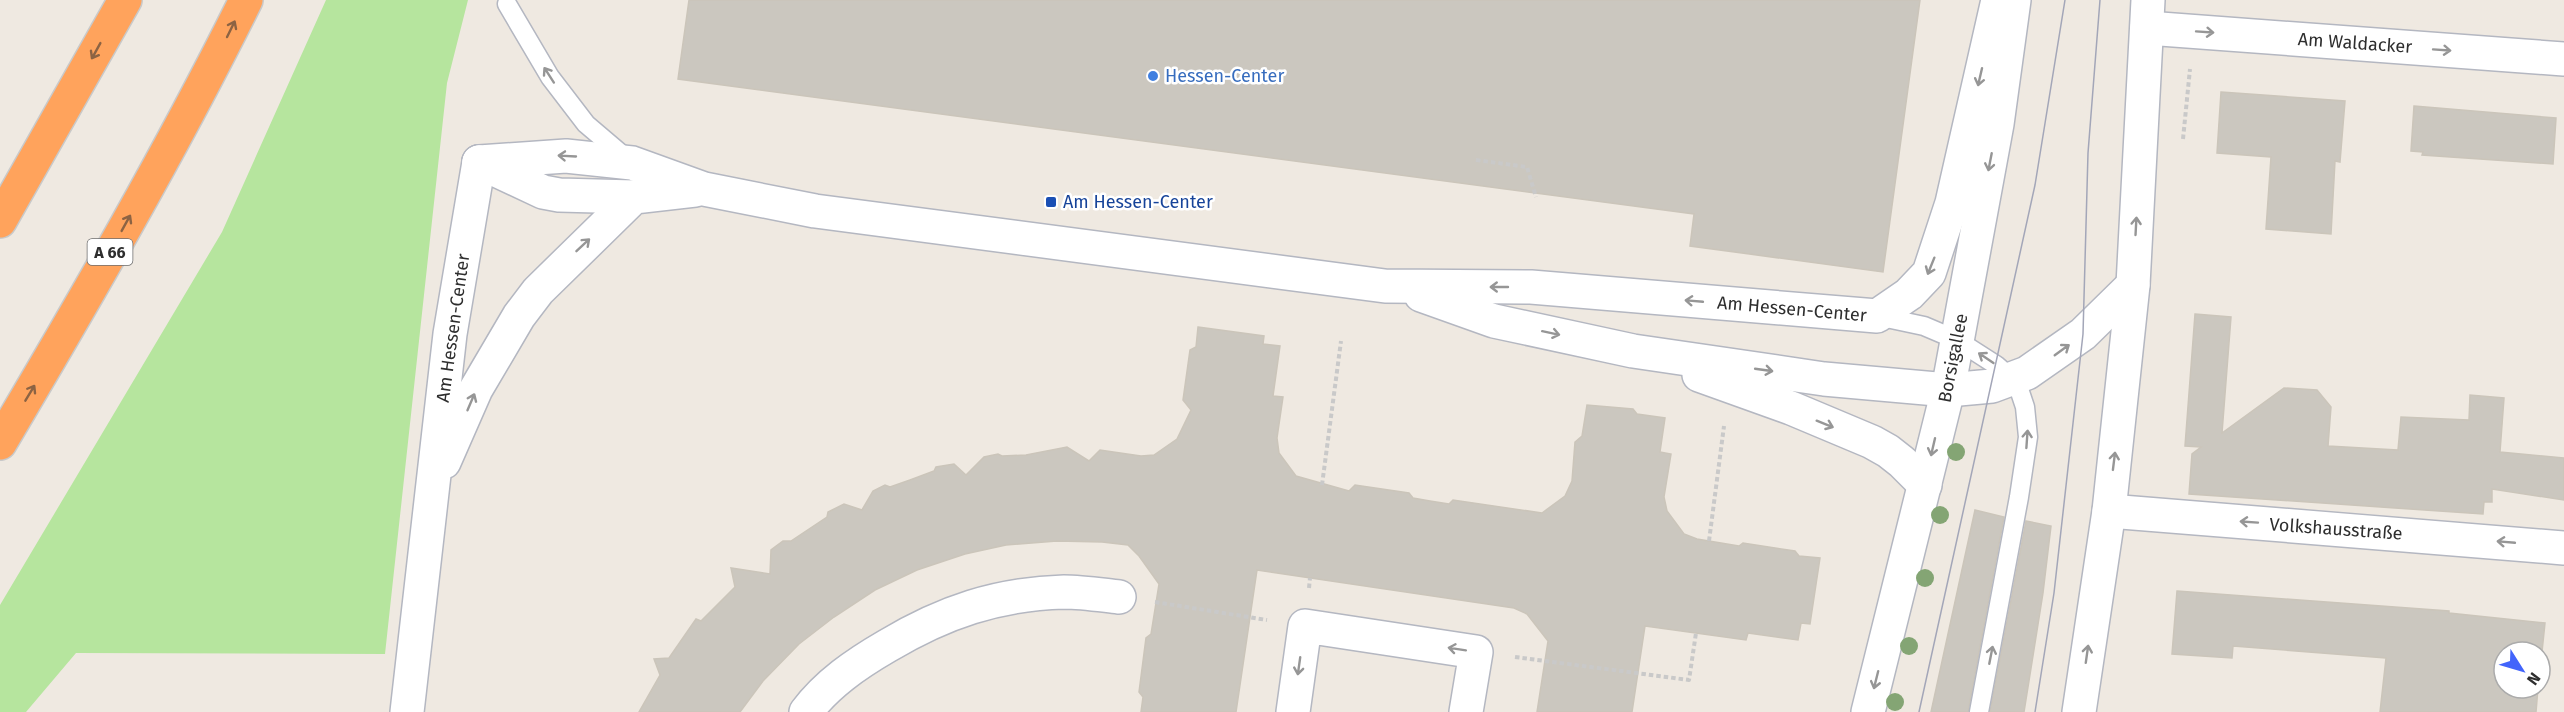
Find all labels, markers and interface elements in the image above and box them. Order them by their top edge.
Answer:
one-way arrow [226,21,237,39]
one-way arrow [2195,27,2215,38]
street label: Am Waldacker [2297,28,2413,58]
one-way arrow [90,42,102,59]
one-way arrow [2431,45,2451,56]
place label: Hessen-Center [1165,65,1284,87]
one-way arrow [543,67,555,84]
one-way arrow [1974,68,1986,87]
marker: Hessen-Center [1146,69,1160,83]
one-way arrow [557,151,577,162]
one-way arrow [1984,151,1995,171]
place label: Am Hessen-Center [1063,191,1213,213]
marker: Am Hessen-Center [1044,195,1058,209]
one-way arrow [120,215,132,232]
one-way arrow [2130,217,2141,237]
one-way arrow [576,238,591,252]
road number: A 66 [88,239,132,265]
street label: Am Hessen-Center [432,252,474,404]
one-way arrow [1924,256,1935,274]
one-way arrow [1490,281,1510,293]
street label: Am Hessen-Center [1716,292,1868,326]
one-way arrow [1684,295,1704,306]
street label: Borsigallee [1934,312,1972,404]
one-way arrow [1541,328,1560,340]
one-way arrow [2054,344,2070,356]
one-way arrow [1978,352,1995,364]
one-way arrow [1753,365,1773,376]
one-way arrow [24,385,36,402]
one-way arrow [466,393,477,411]
one-way arrow [1815,419,1833,430]
one-way arrow [2022,429,2033,449]
one-way arrow [1927,437,1939,456]
one-way arrow [2109,452,2120,471]
street label: Volkshausstraße [2269,513,2403,545]
one-way arrow [2239,516,2259,527]
one-way arrow [2496,536,2516,547]
north arrow [2492,640,2552,700]
one-way arrow [1448,643,1468,654]
one-way arrow [1985,645,1997,664]
one-way arrow [2082,645,2093,665]
one-way arrow [1293,655,1304,675]
text: N [2523,669,2544,689]
one-way arrow [1869,670,1881,689]

